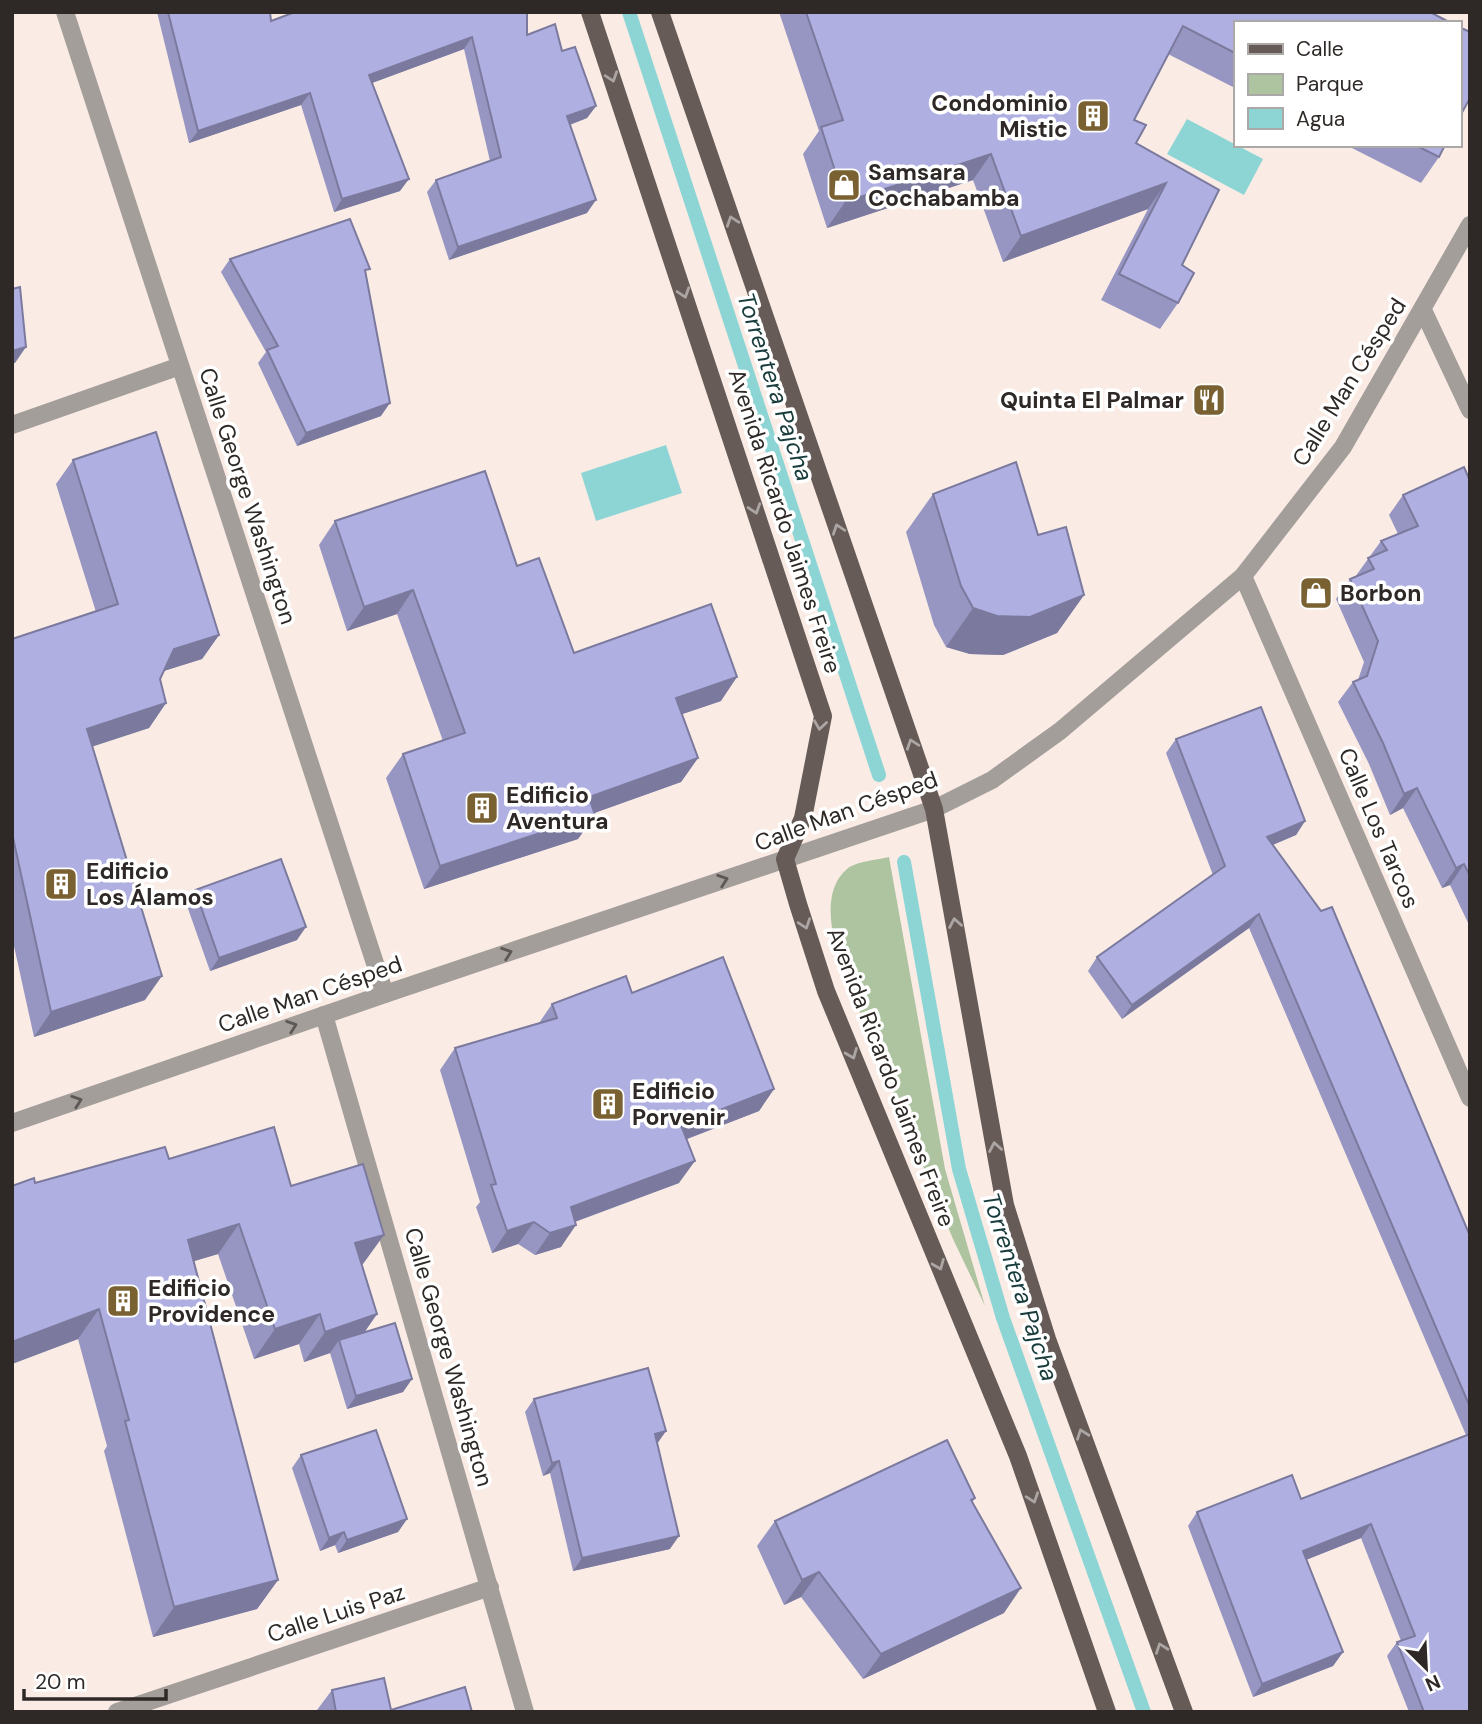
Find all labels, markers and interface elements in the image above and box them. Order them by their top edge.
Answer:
legend [1234,21,1461,147]
text: Calle [1296,35,1344,63]
one-way arrow [604,70,618,82]
text: Parque [1296,70,1364,98]
place label: Condominio Mistic [931,88,1068,144]
building icon: Condominio Mistic [1074,97,1112,135]
text: Agua [1296,105,1345,133]
place label: Samsara Cochabamba [868,157,1019,213]
shop icon: Samsara Cochabamba [825,166,863,204]
one-way arrow [726,216,740,228]
one-way arrow [675,286,690,298]
water label: Torrentera Pajcha [730,289,821,485]
street label: Calle Man Césped [1285,292,1413,472]
street label: Calle George Washington [192,364,304,628]
street label: Avenida Ricardo Jaimes Freire [722,365,848,677]
restaurant icon: Quinta El Palmar [1190,381,1228,419]
place label: Quinta El Palmar [1000,385,1184,415]
one-way arrow [747,502,761,514]
one-way arrow [832,523,846,536]
shop icon: Borbon [1297,574,1335,612]
place label: Borbon [1340,578,1421,608]
one-way arrow [813,719,828,731]
one-way arrow [906,739,920,751]
street label: Calle Los Tarcos [1332,743,1426,913]
street label: Calle Man Césped [750,764,942,858]
place label: Edificio Aventura [506,780,609,836]
building icon: Edificio Aventura [463,789,501,827]
place label: Edificio Los Álamos [86,856,214,912]
building icon: Edificio Los Álamos [42,865,80,903]
one-way arrow [716,874,728,888]
one-way arrow [797,917,811,930]
one-way arrow [948,917,963,929]
street label: Avenida Ricardo Jaimes Freire [820,923,962,1231]
one-way arrow [500,947,513,961]
street label: Calle Man Césped [214,948,406,1040]
one-way arrow [285,1020,297,1034]
one-way arrow [844,1048,858,1060]
place label: Edificio Porvenir [632,1076,725,1132]
building icon: Edificio Porvenir [589,1085,627,1123]
one-way arrow [70,1095,82,1109]
one-way arrow [988,1141,1003,1153]
water label: Torrentera Pajcha [975,1189,1066,1385]
street label: Calle George Washington [398,1224,500,1490]
one-way arrow [931,1258,945,1270]
place label: Edificio Providence [148,1273,275,1329]
building icon: Edificio Providence [104,1282,142,1320]
one-way arrow [1076,1429,1090,1441]
one-way arrow [1025,1492,1039,1504]
street label: Calle Luis Paz [263,1577,409,1649]
north arrow [1391,1633,1461,1703]
one-way arrow [1155,1642,1169,1654]
scale bar [24,1658,166,1702]
text: 20 m [35,1668,86,1696]
text: N [1421,1669,1444,1697]

